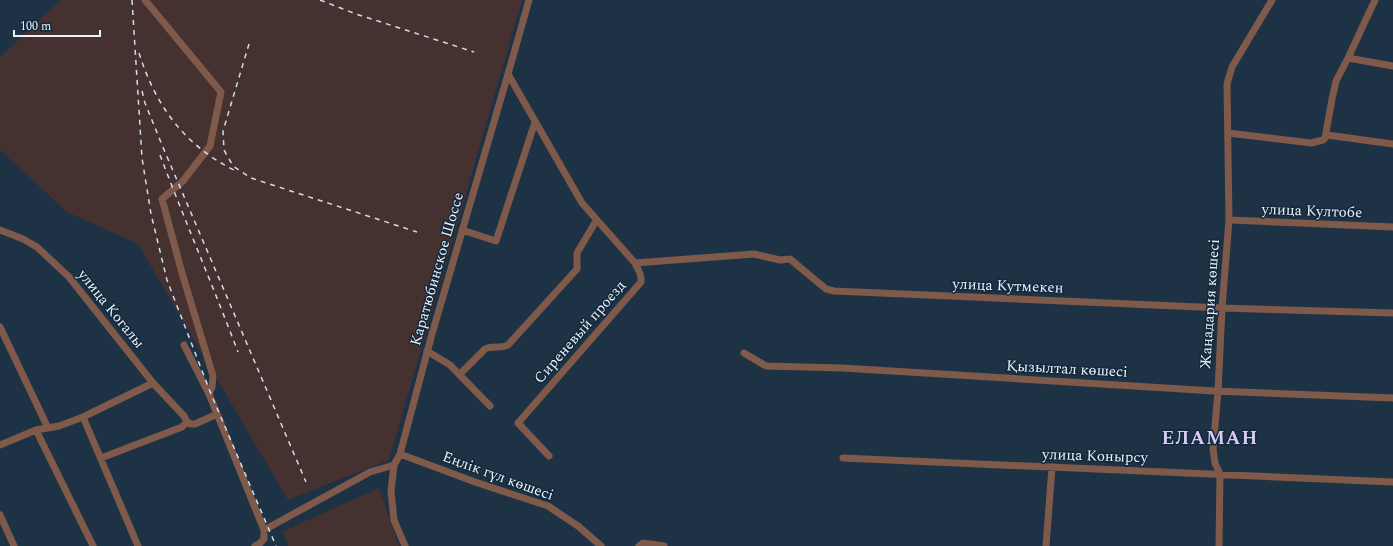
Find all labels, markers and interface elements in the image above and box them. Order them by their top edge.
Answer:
scale bar [14,12,100,38]
text: 100 m [20,17,51,36]
street label: Каратюбинское Шоссе [404,190,470,348]
street label: улица Култобе [1260,198,1363,224]
street label: Жаңадария көшесі [1194,238,1226,370]
street label: улица Когалы [71,264,150,354]
street label: улица Кутмекен [951,273,1064,299]
street label: Сиреневый проезд [528,275,632,389]
street label: Қызылтал көшесі [1006,354,1128,384]
district label: ЕЛАМАН [1162,424,1258,453]
street label: улица Конырсу [1041,443,1149,469]
street label: Еңлік гүл көшесі [439,445,557,507]

